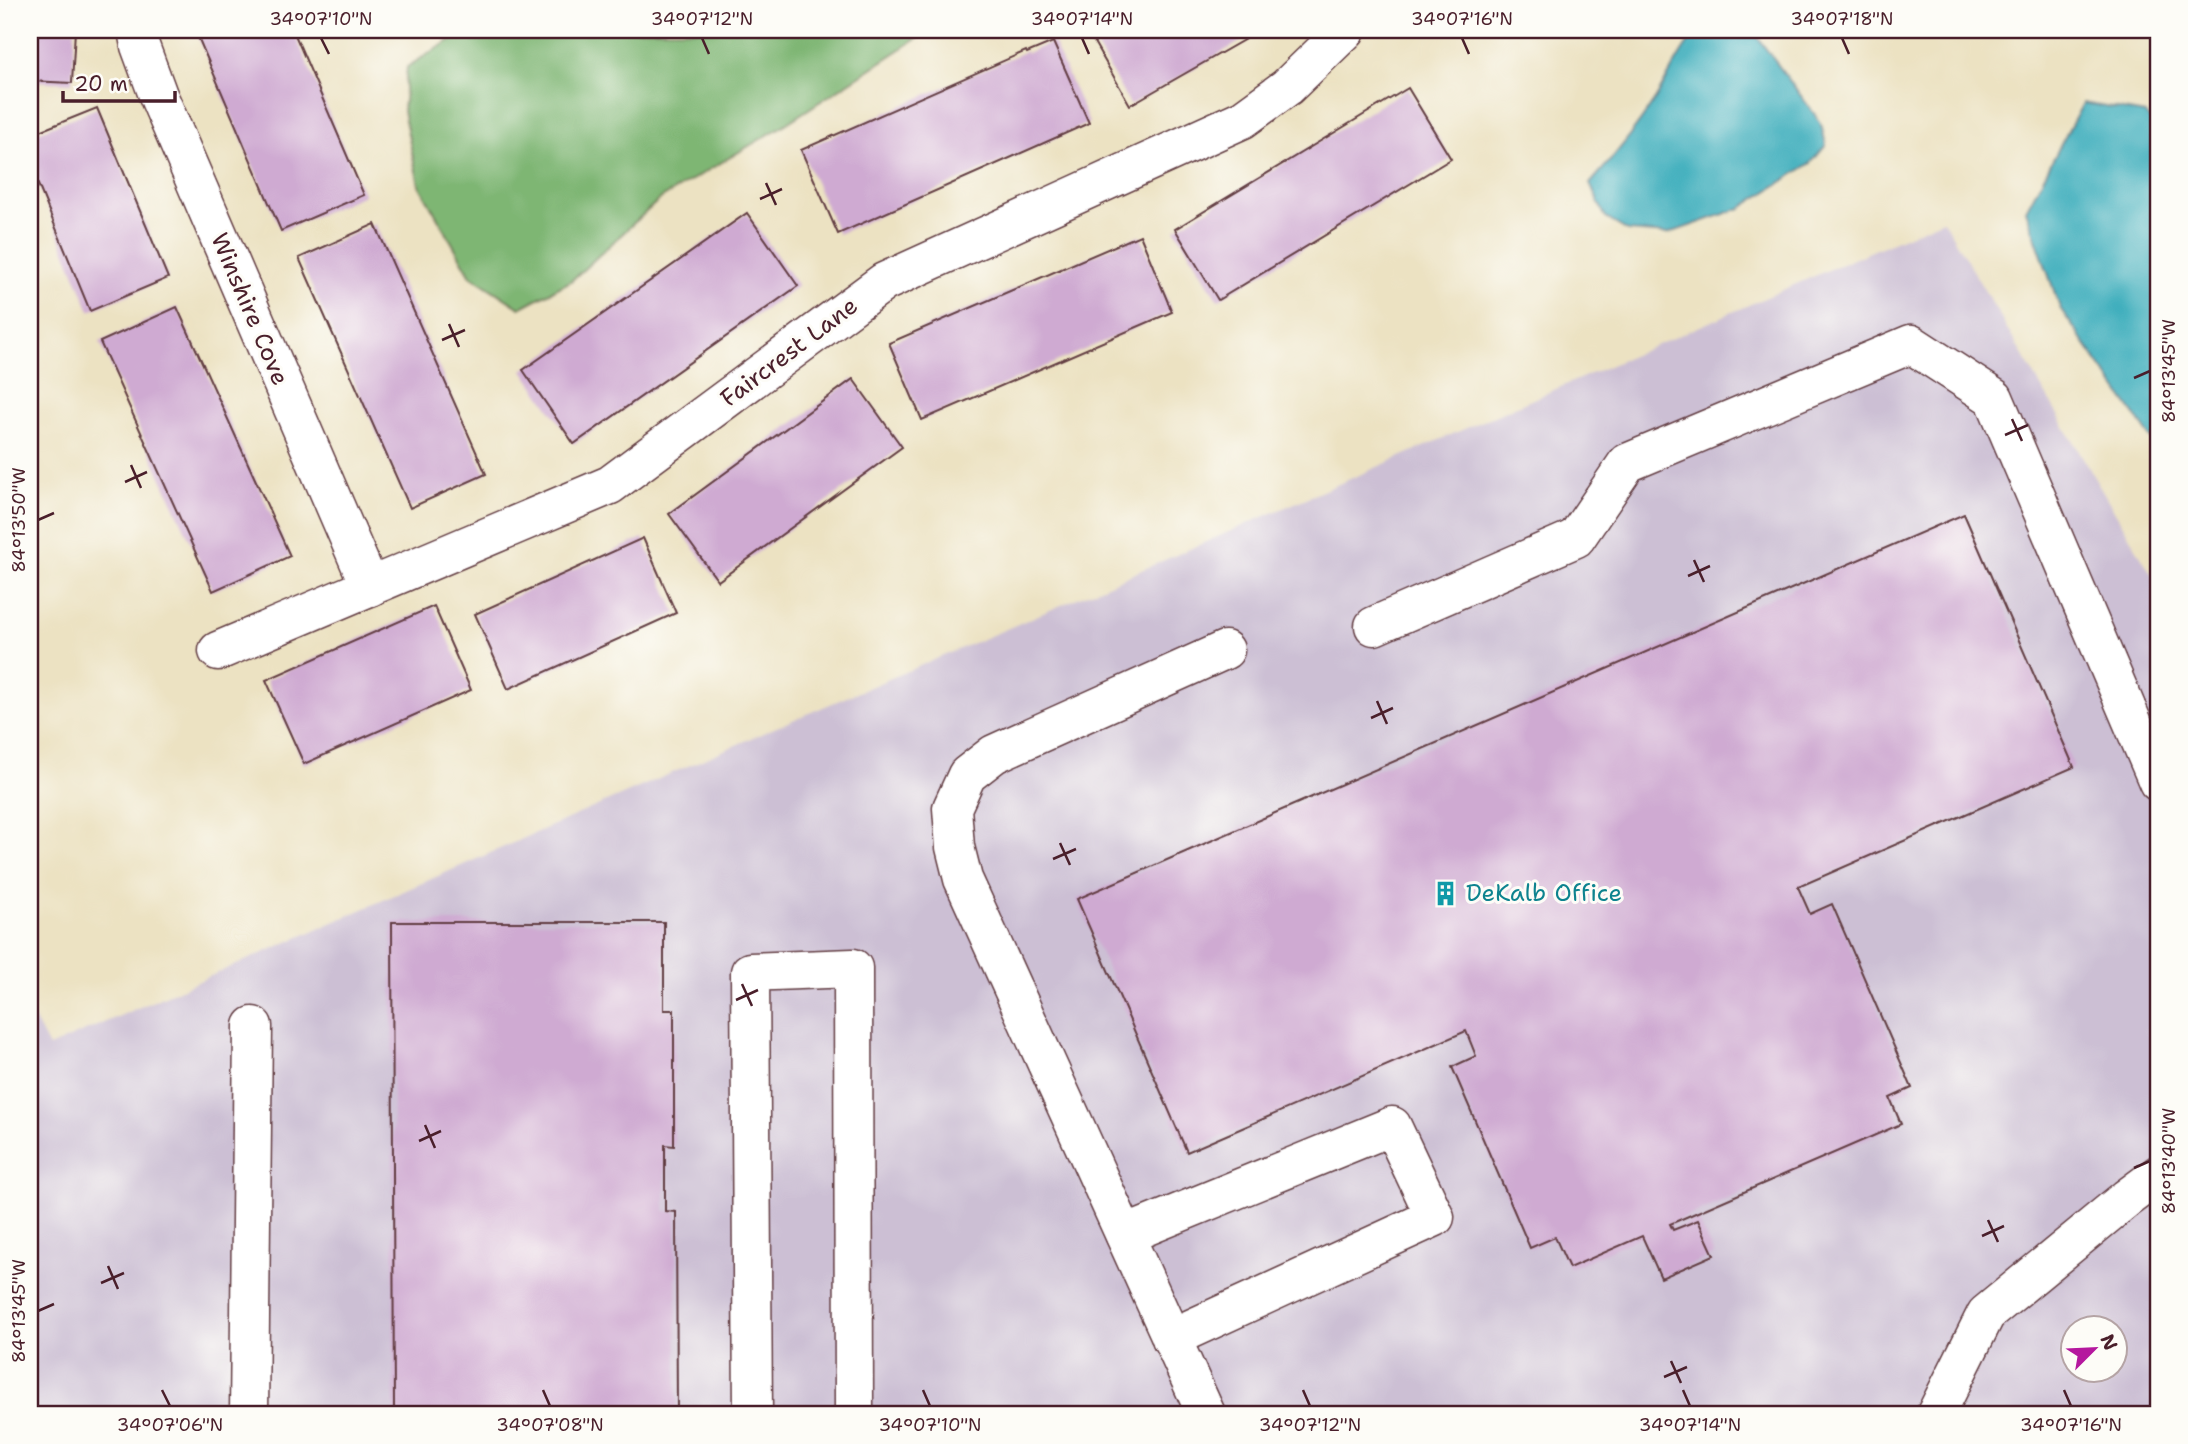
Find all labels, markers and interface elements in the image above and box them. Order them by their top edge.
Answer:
text: 34°07'10"N [269,7,373,31]
text: 34°07'12"N [651,7,753,31]
text: 34°07'14"N [1031,7,1133,31]
text: 34°07'16"N [1411,7,1513,31]
text: 34°07'18"N [1791,7,1893,31]
scale bar [63,60,175,104]
text: 20 m [74,70,128,98]
street label: Winshire Cove [203,228,297,390]
street label: Faircrest Lane [714,290,864,414]
text: 84°13'45"W [2157,319,2181,423]
text: 84°13'50"W [7,467,31,573]
place label: DeKalb Office [1466,877,1622,909]
building icon: DeKalb Office [1432,879,1460,907]
text: 84°13'40"W [2157,1108,2181,1214]
text: 84°13'45"W [7,1259,31,1363]
north arrow [2058,1314,2128,1384]
text: N [2095,1330,2124,1354]
text: 34°07'06"N [117,1413,223,1437]
text: 34°07'08"N [496,1413,604,1437]
text: 34°07'10"N [878,1413,982,1437]
text: 34°07'12"N [1259,1413,1361,1437]
text: 34°07'14"N [1639,1413,1741,1437]
text: 34°07'16"N [2020,1413,2122,1437]

